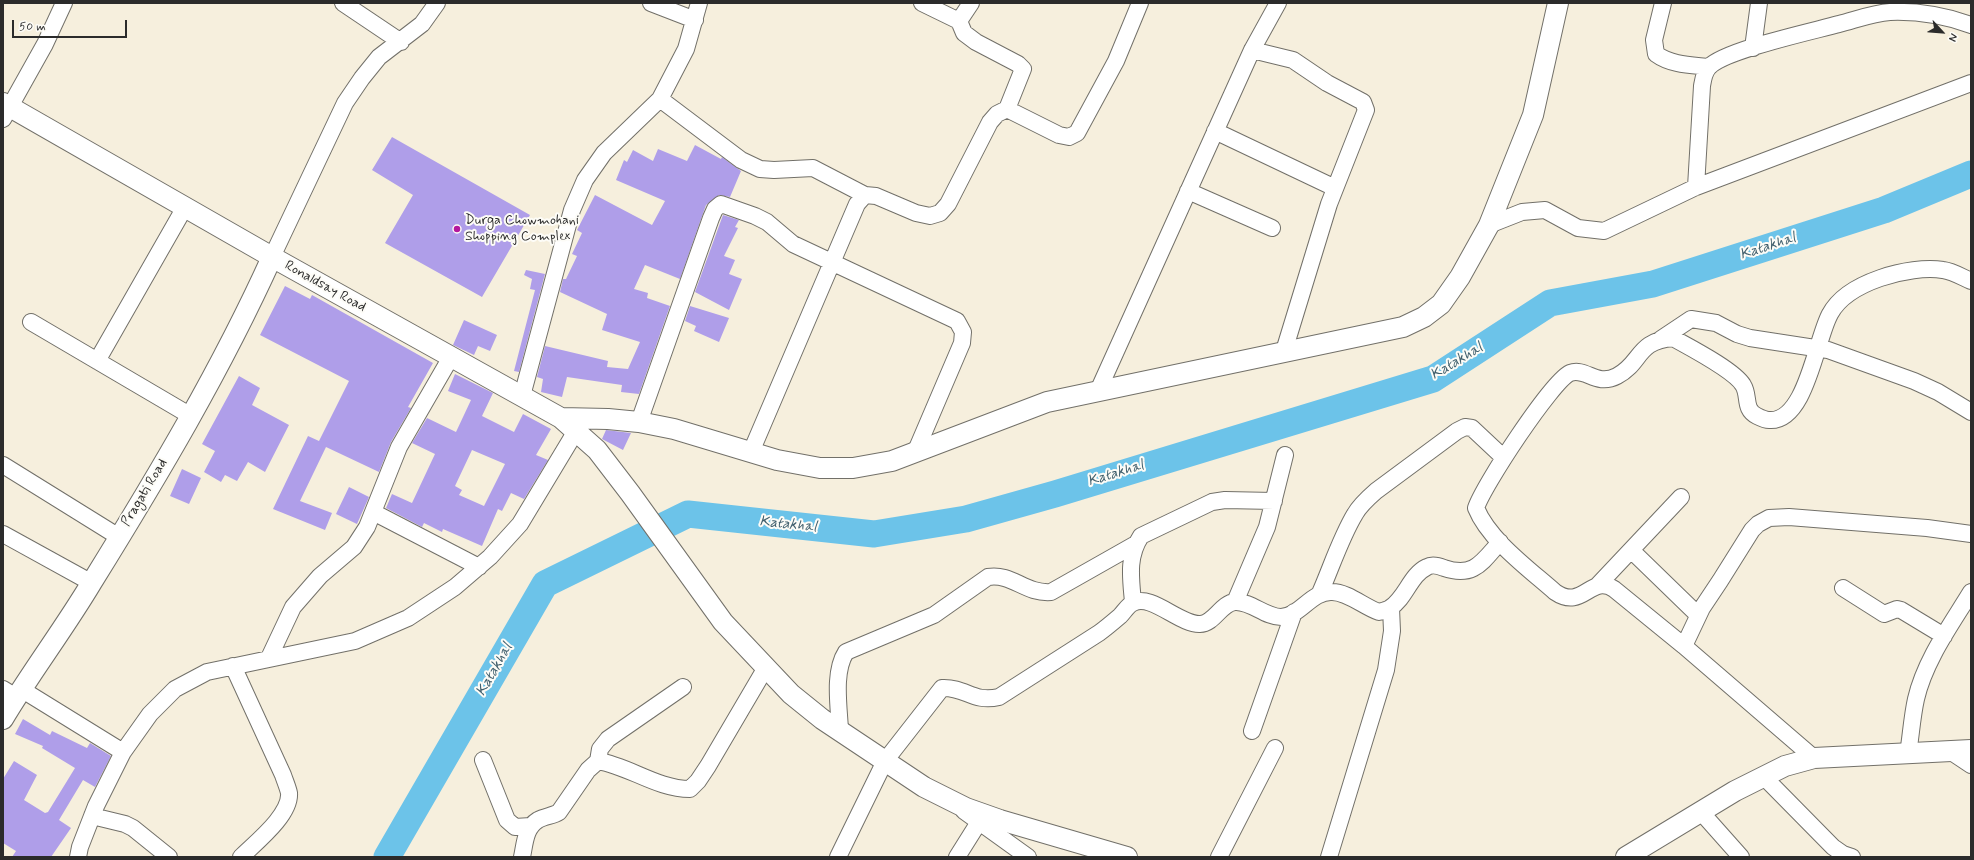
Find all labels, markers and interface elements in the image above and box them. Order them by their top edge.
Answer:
scale bar [14,12,129,38]
north arrow [1922,12,1962,52]
text: 50 m [19,19,46,35]
text: N [1945,31,1961,44]
place label: Durga Chowmohani Shopping Complex [465,213,579,246]
marker: Durga Chowmohani Shopping Complex [452,224,462,234]
water label: Katakhal [1738,229,1798,265]
street label: Ronaldsay Road [281,258,369,316]
water label: Katakhal [1428,339,1486,385]
street label: Pragati Road [118,456,172,530]
water label: Katakhal [1086,457,1146,491]
water label: Katakhal [758,513,818,537]
water label: Katakhal [473,640,517,700]

